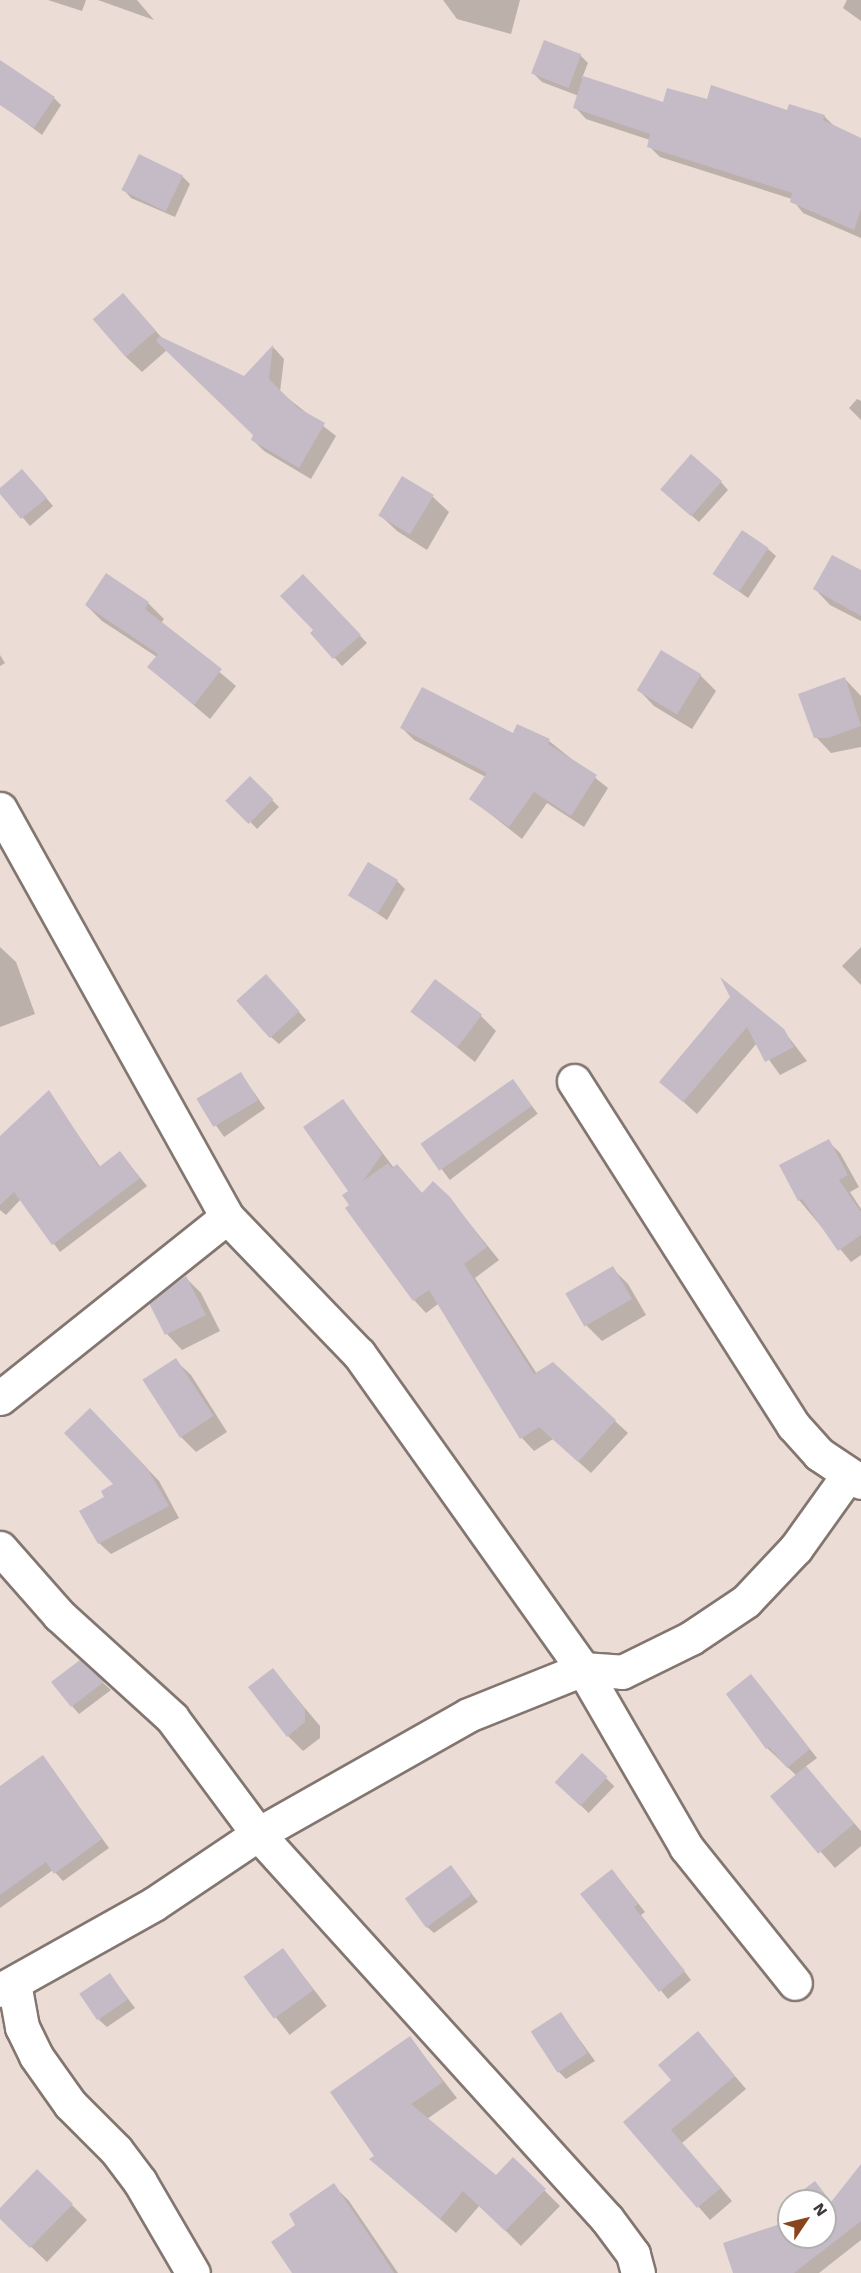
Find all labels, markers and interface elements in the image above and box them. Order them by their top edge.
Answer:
north arrow [777,2189,837,2249]
text: N [809,2199,832,2220]

